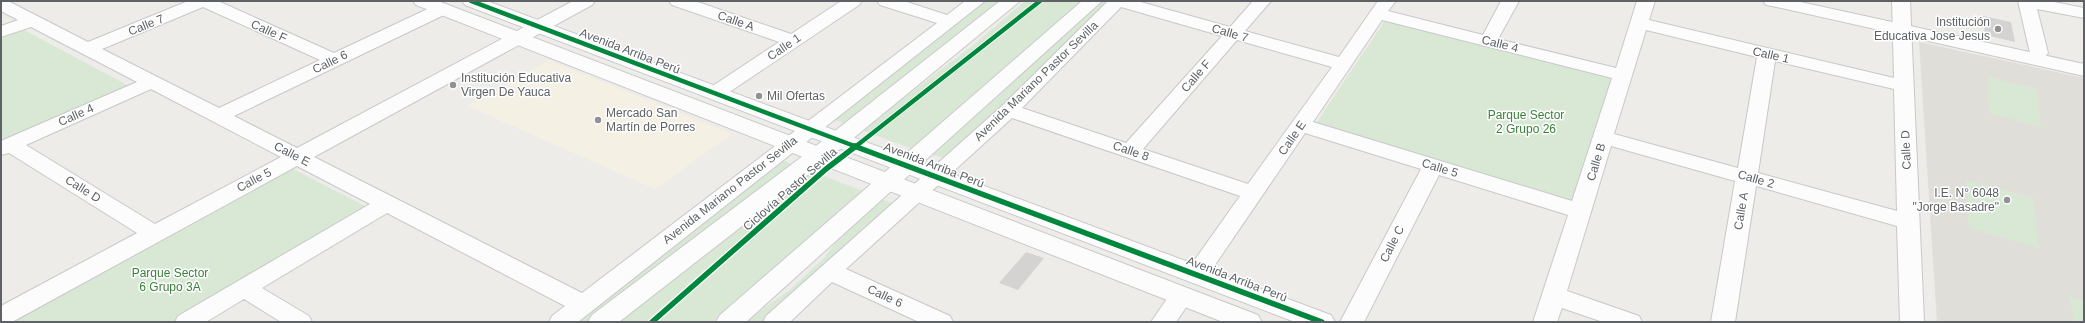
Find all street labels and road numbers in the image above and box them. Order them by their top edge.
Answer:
street label: Calle A [716,8,756,34]
street label: Calle 7 [126,11,166,38]
street label: Calle F [249,17,289,45]
street label: Avenida Mariano Pastor Sevilla [971,18,1101,144]
street label: Calle 7 [1210,21,1250,45]
street label: Avenida Arriba Perú [578,25,682,77]
street label: Calle 1 [765,31,804,63]
street label: Calle 4 [1480,33,1520,55]
street label: Calle 1 [1751,44,1791,66]
street label: Calle 6 [310,47,350,76]
street label: Calle F [1178,57,1214,95]
street label: Calle 4 [56,101,96,129]
street label: Calle E [1275,118,1309,158]
street label: Calle D [1898,130,1914,170]
street label: Avenida Mariano Pastor Sevilla [660,133,800,247]
street label: Calle 8 [1111,138,1151,164]
street label: Calle E [272,139,312,169]
street label: Avenida Arriba Perú [882,139,986,191]
street label: Calle B [1584,141,1608,183]
street label: Ciclovía Pastor Sevilla [740,144,840,233]
street label: Calle 5 [1420,156,1460,180]
street label: Calle 5 [234,165,274,195]
street label: Calle 2 [1736,167,1776,191]
street label: Calle D [63,173,104,206]
street label: Calle A [1731,191,1751,231]
street label: Calle C [1377,223,1407,265]
street label: Avenida Arriba Perú [1185,253,1289,305]
street label: Calle 6 [865,282,905,310]

